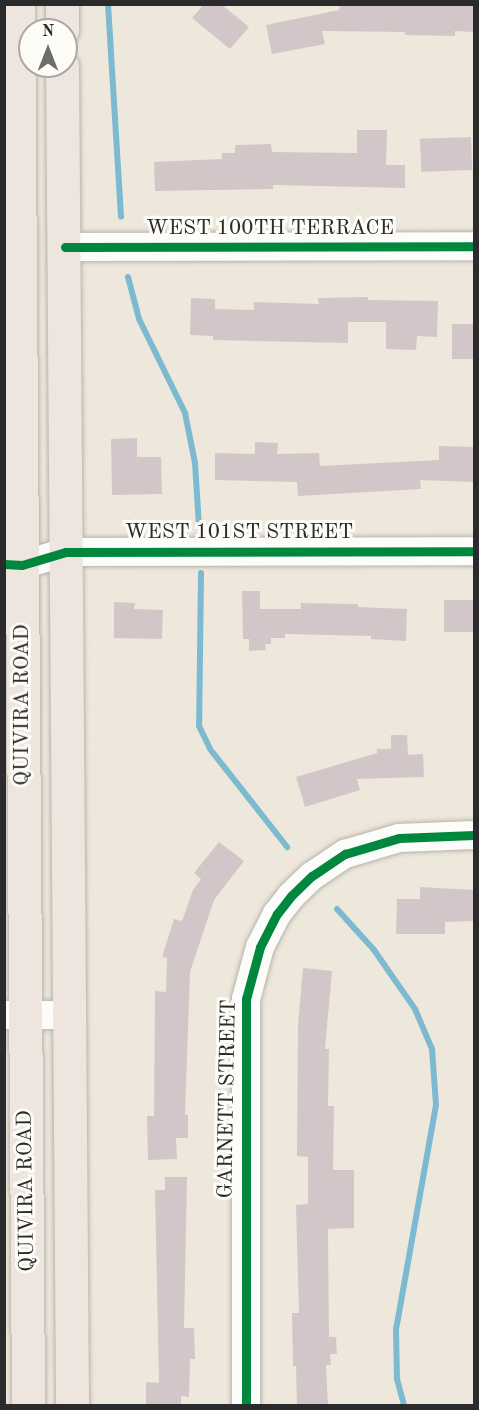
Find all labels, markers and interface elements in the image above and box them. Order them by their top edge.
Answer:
north arrow [18,18,78,78]
text: N [42,24,54,40]
street label: WEST 100TH TERRACE [146,216,394,242]
street label: WEST 101ST STREET [125,520,353,546]
street label: QUIVIRA ROAD [10,624,36,786]
street label: GARNETT STREET [214,999,242,1199]
street label: QUIVIRA ROAD [13,1110,41,1272]

